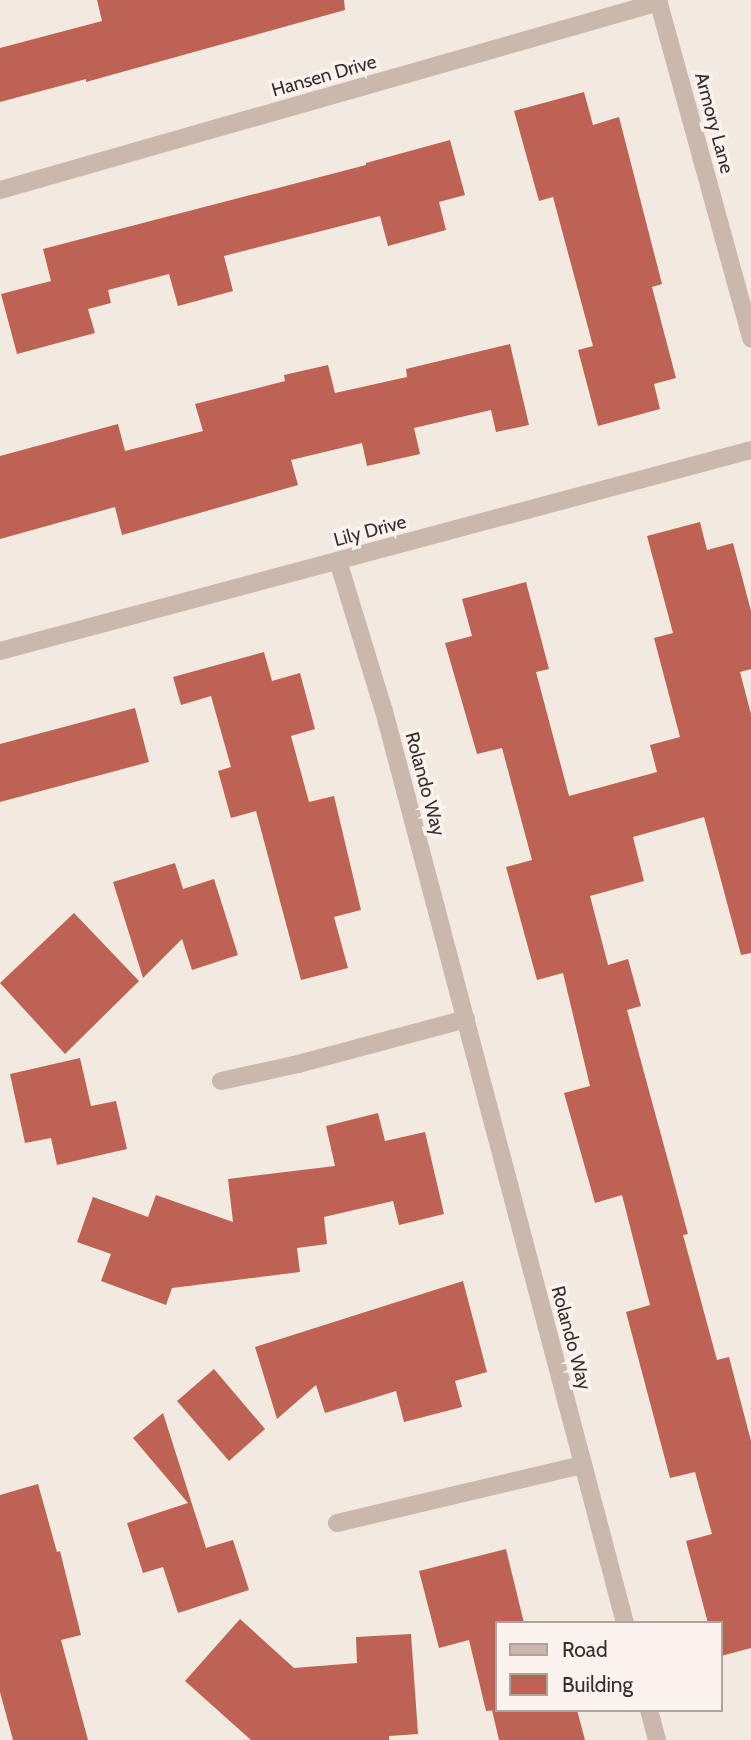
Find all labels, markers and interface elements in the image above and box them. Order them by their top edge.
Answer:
street label: Hansen Drive [269,50,379,102]
street label: Armory Lane [690,70,738,176]
street label: Lily Drive [331,510,409,552]
street label: Rolando Way [400,730,450,838]
street label: Rolando Way [546,1284,596,1392]
legend [496,1621,723,1712]
text: Road [562,1637,608,1662]
text: Building [562,1672,633,1697]

